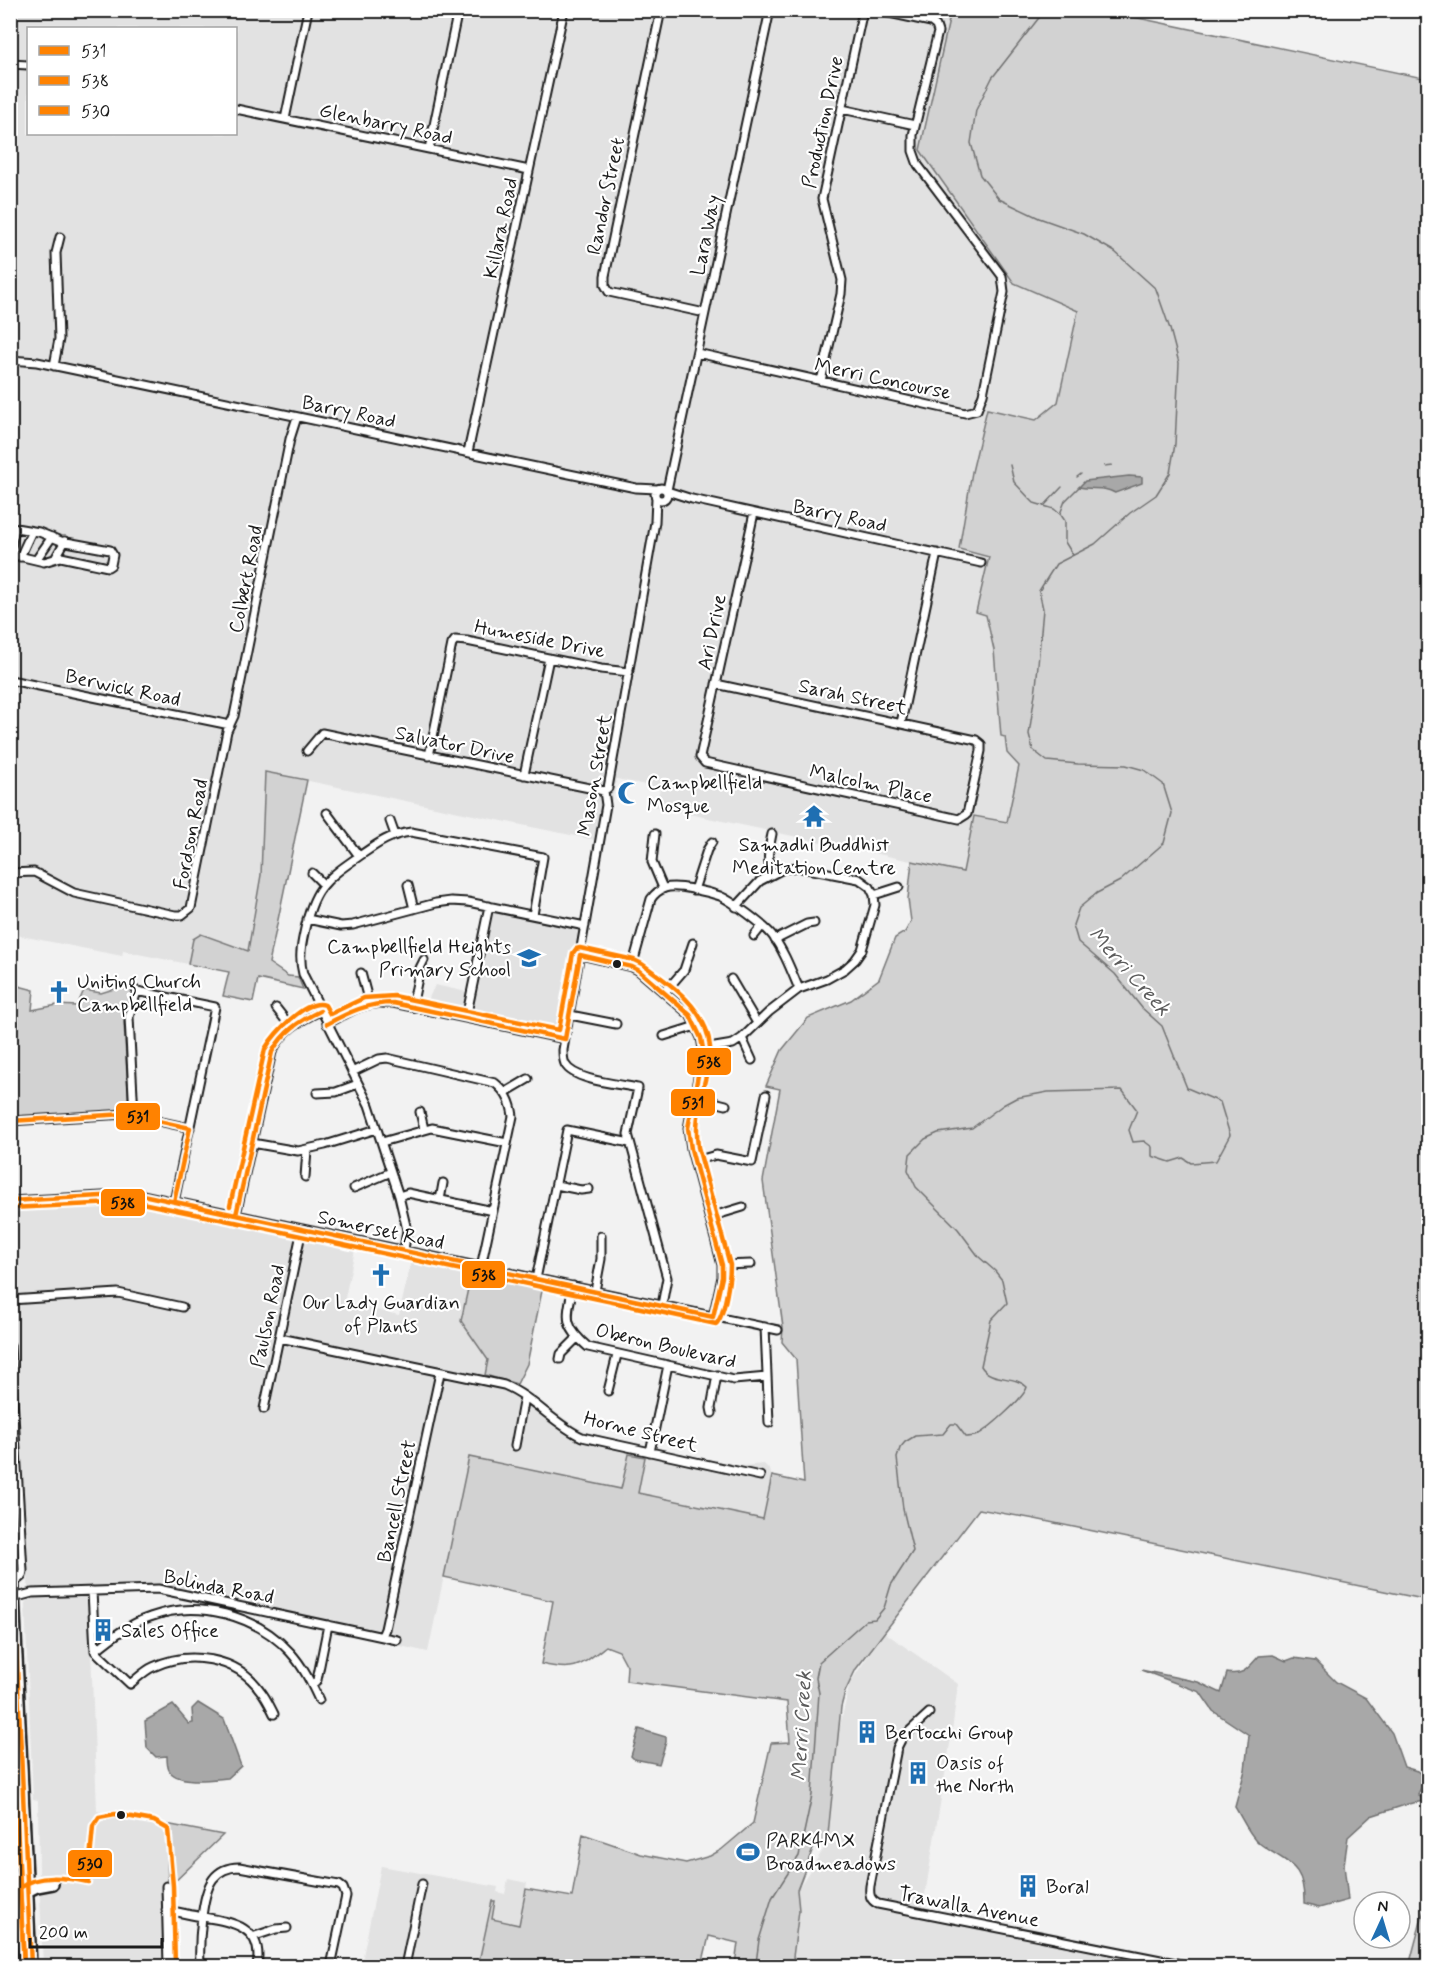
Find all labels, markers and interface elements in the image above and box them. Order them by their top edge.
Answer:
legend [27,27,237,135]
text: 531 [81,40,106,64]
street label: Production Drive [796,54,851,191]
text: 538 [81,70,109,94]
street label: Glenbarry Road [317,97,455,152]
text: 530 [81,100,110,124]
street label: Randor Street [581,135,632,258]
street label: Killara Road [478,175,525,281]
street label: Lara Way [685,192,728,278]
street label: Merri Concourse [812,352,953,407]
street label: Barry Road [299,389,398,436]
street label: Barry Road [790,493,889,540]
street label: Colbert Road [223,523,270,636]
street label: Ari Drive [691,592,734,673]
street label: Humeside Drive [472,614,607,665]
street label: Berwick Road [63,663,183,714]
street label: Sarah Street [796,673,910,722]
street label: Mason Street [571,712,620,838]
street label: Salvator Drive [392,720,517,771]
street label: Malcolm Place [807,758,934,811]
place label: Campbellfield Mosque [647,770,762,820]
street label: Fordson Road [168,777,215,892]
mosque icon: Campbellfield Mosque [616,780,642,806]
temple icon: Samadhi Buddhist Meditation Centre [801,803,827,829]
place label: Samadhi Buddhist Meditation Centre [732,832,896,882]
water label: Merri Creek [1082,921,1177,1022]
place label: Campbellfield Heights Primary School [327,934,511,984]
school or university icon: Campbellfield Heights Primary School [516,945,542,971]
unlabelled marker [611,958,623,970]
place label: Uniting Church Campbellfield [77,969,201,1019]
church icon: Uniting Church Campbellfield [46,979,72,1005]
line badge: 538 [686,1047,732,1076]
text: 538 [696,1052,722,1073]
line badge: 531 [670,1088,716,1117]
text: 531 [682,1093,704,1114]
line badge: 531 [115,1102,161,1131]
text: 531 [127,1107,149,1128]
line badge: 538 [100,1188,146,1217]
text: 538 [110,1193,136,1214]
street label: Somerset Road [315,1204,447,1257]
line badge: 538 [461,1260,506,1289]
street label: Paulson Road [244,1262,293,1370]
church icon: Our Lady Guardian of Plants [368,1262,394,1288]
text: 538 [471,1265,497,1286]
place label: Our Lady Guardian of Plants [302,1290,460,1340]
street label: Oberon Boulevard [593,1317,739,1376]
street label: Horne Street [581,1405,701,1460]
street label: Bancell Street [371,1438,424,1565]
street label: Bolinda Road [161,1564,276,1611]
building icon: Sales Office [90,1617,116,1643]
place label: Sales Office [121,1618,219,1645]
water label: Merri Creek [785,1670,819,1782]
building icon: Bertocchi Group [854,1719,880,1745]
place label: Bertocchi Group [885,1720,1014,1747]
place label: Oasis of the North [936,1750,1014,1800]
building icon: Oasis of the North [905,1760,931,1786]
unlabelled marker [115,1809,127,1821]
place label: PARK4MX Broadmeadows [766,1828,896,1878]
sports icon: PARK4MX Broadmeadows [735,1839,761,1865]
line badge: 530 [67,1849,113,1878]
text: 530 [77,1854,103,1875]
building icon: Boral [1015,1873,1041,1899]
place label: Boral [1046,1874,1089,1901]
street label: Trawalla Avenue [896,1881,1042,1934]
north arrow [1352,1890,1412,1950]
text: N [1377,1896,1389,1917]
scale bar [30,1911,162,1949]
text: 200 m [39,1921,88,1945]

